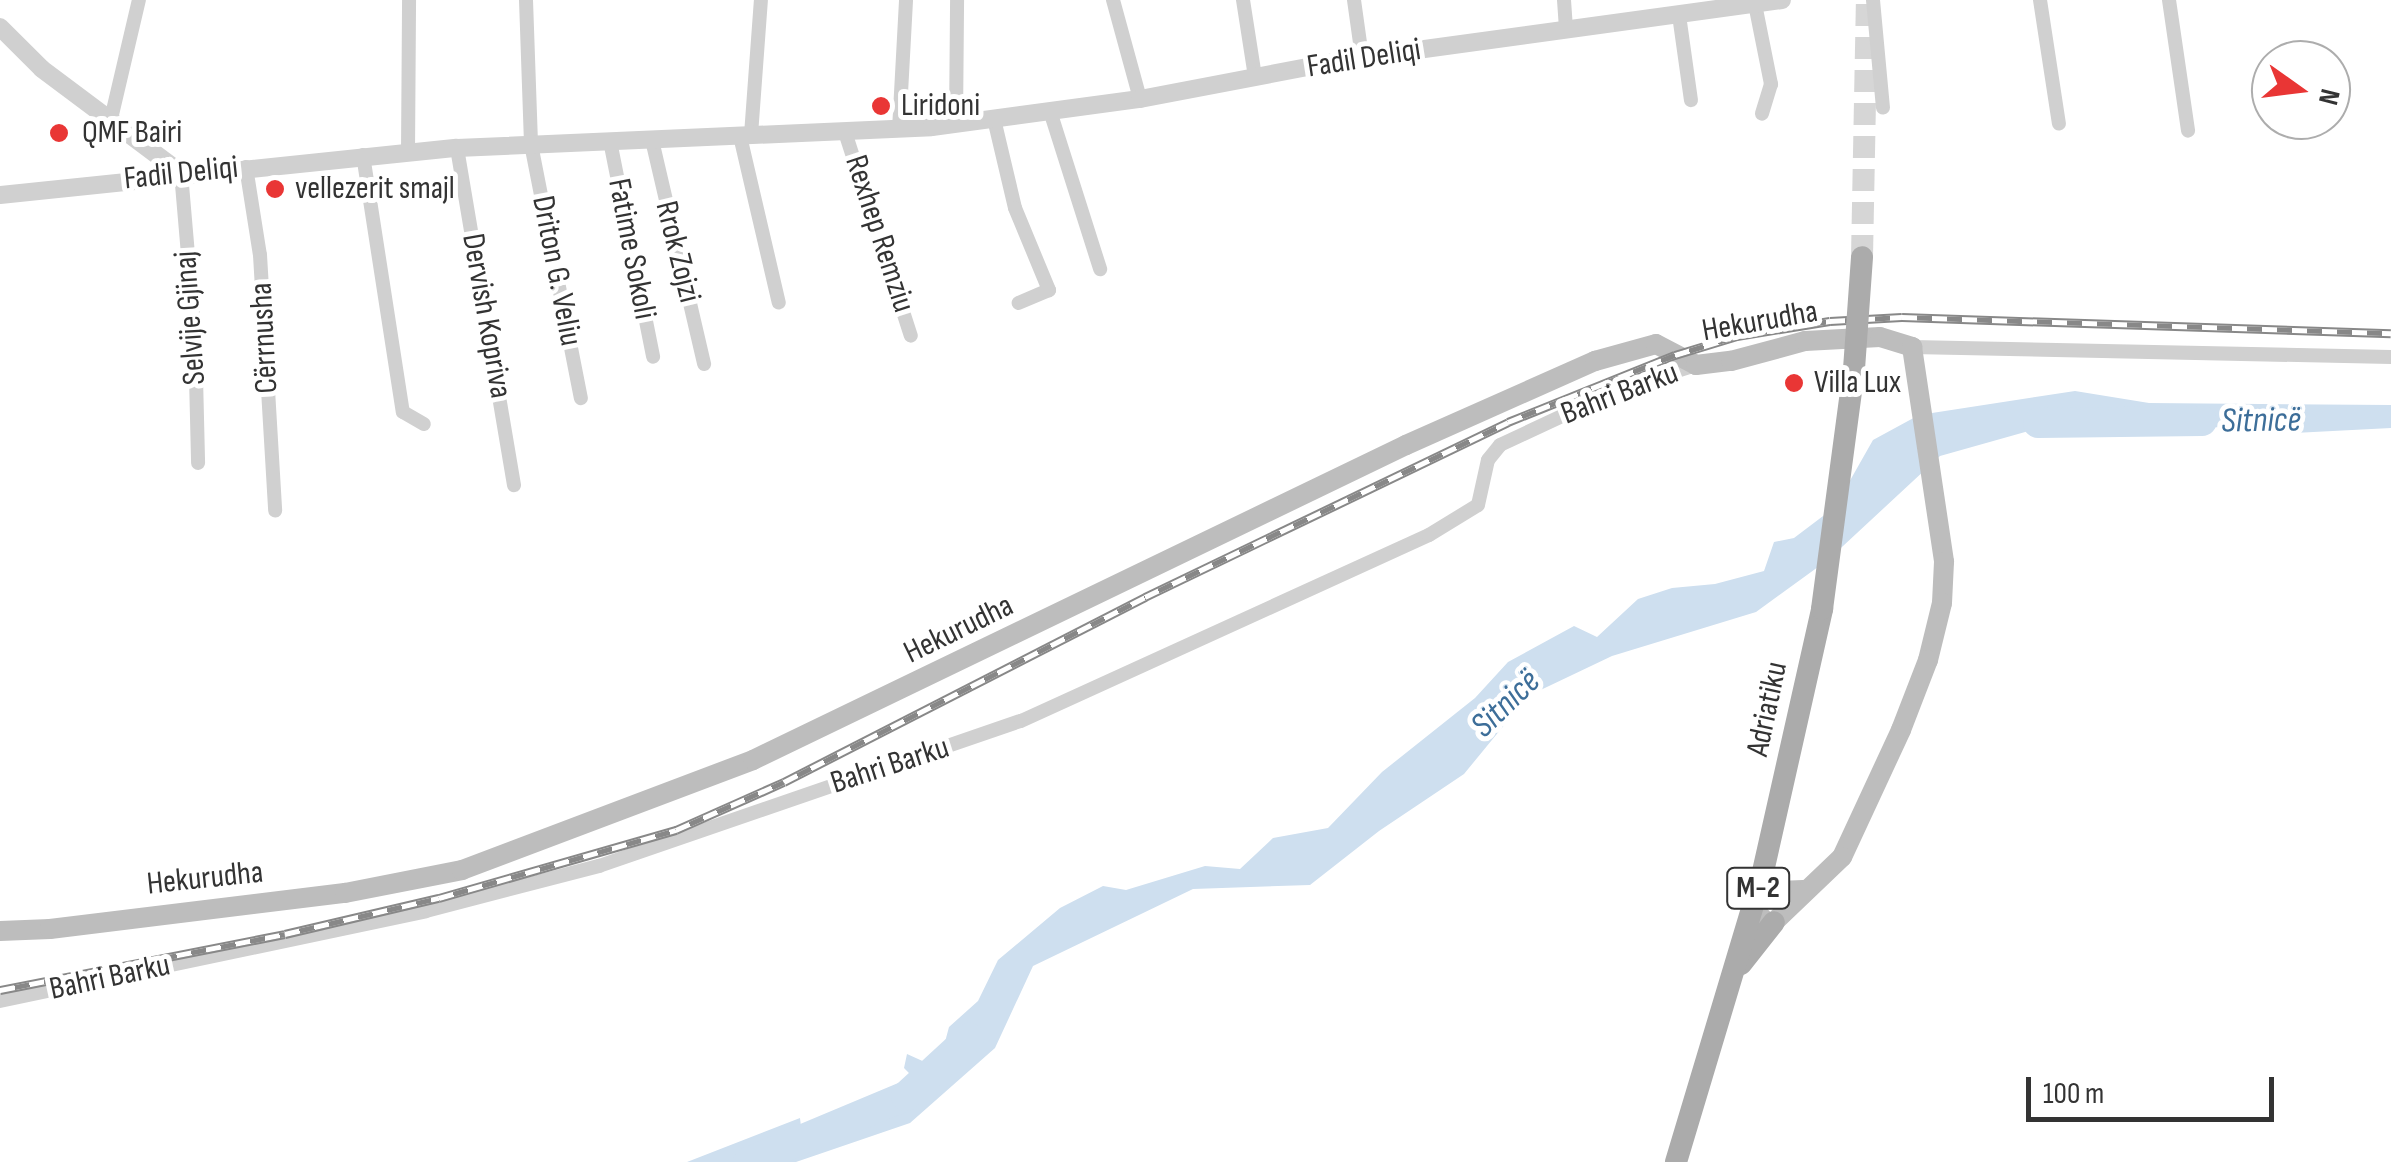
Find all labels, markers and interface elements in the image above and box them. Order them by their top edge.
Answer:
street label: Fadil Deliqi [1304,31,1424,87]
north arrow [2251,40,2351,140]
text: N [2311,86,2346,108]
place label: Liridoni [901,87,980,125]
marker: Liridoni [870,95,892,117]
place label: QMF Bairi [82,114,182,152]
marker: QMF Bairi [46,120,72,146]
street label: Fadil Deliqi [122,149,240,199]
street label: Rexhep Remziu [836,151,922,317]
place label: vellezerit smajl [295,170,455,208]
street label: Fatime Sokoli [599,175,663,323]
marker: vellezerit smajl [264,178,286,200]
street label: Driton G. Veliu [523,193,589,349]
street label: Rrok Zojzi [646,197,708,307]
street label: Dervish Kopriva [453,231,519,401]
street label: Selvije Gjinaj [167,250,215,386]
street label: Cërrnusha [243,282,287,394]
street label: Hekurudha [1699,293,1821,351]
street label: Bahri Barku [1556,354,1684,434]
place label: Villa Lux [1814,364,1901,402]
marker: Villa Lux [1783,372,1805,394]
water label: Sitnicë [2221,399,2301,443]
street label: Hekurudha [898,587,1020,673]
street label: Adriatiku [1739,658,1797,760]
water label: Sitnicë [1463,661,1549,747]
street label: Bahri Barku [826,729,954,803]
street label: Hekurudha [145,854,265,904]
road number: M-2 [1726,863,1790,913]
street label: Bahri Barku [46,947,174,1009]
scale bar [2031,1057,2278,1119]
text: 100 m [2043,1076,2104,1112]

